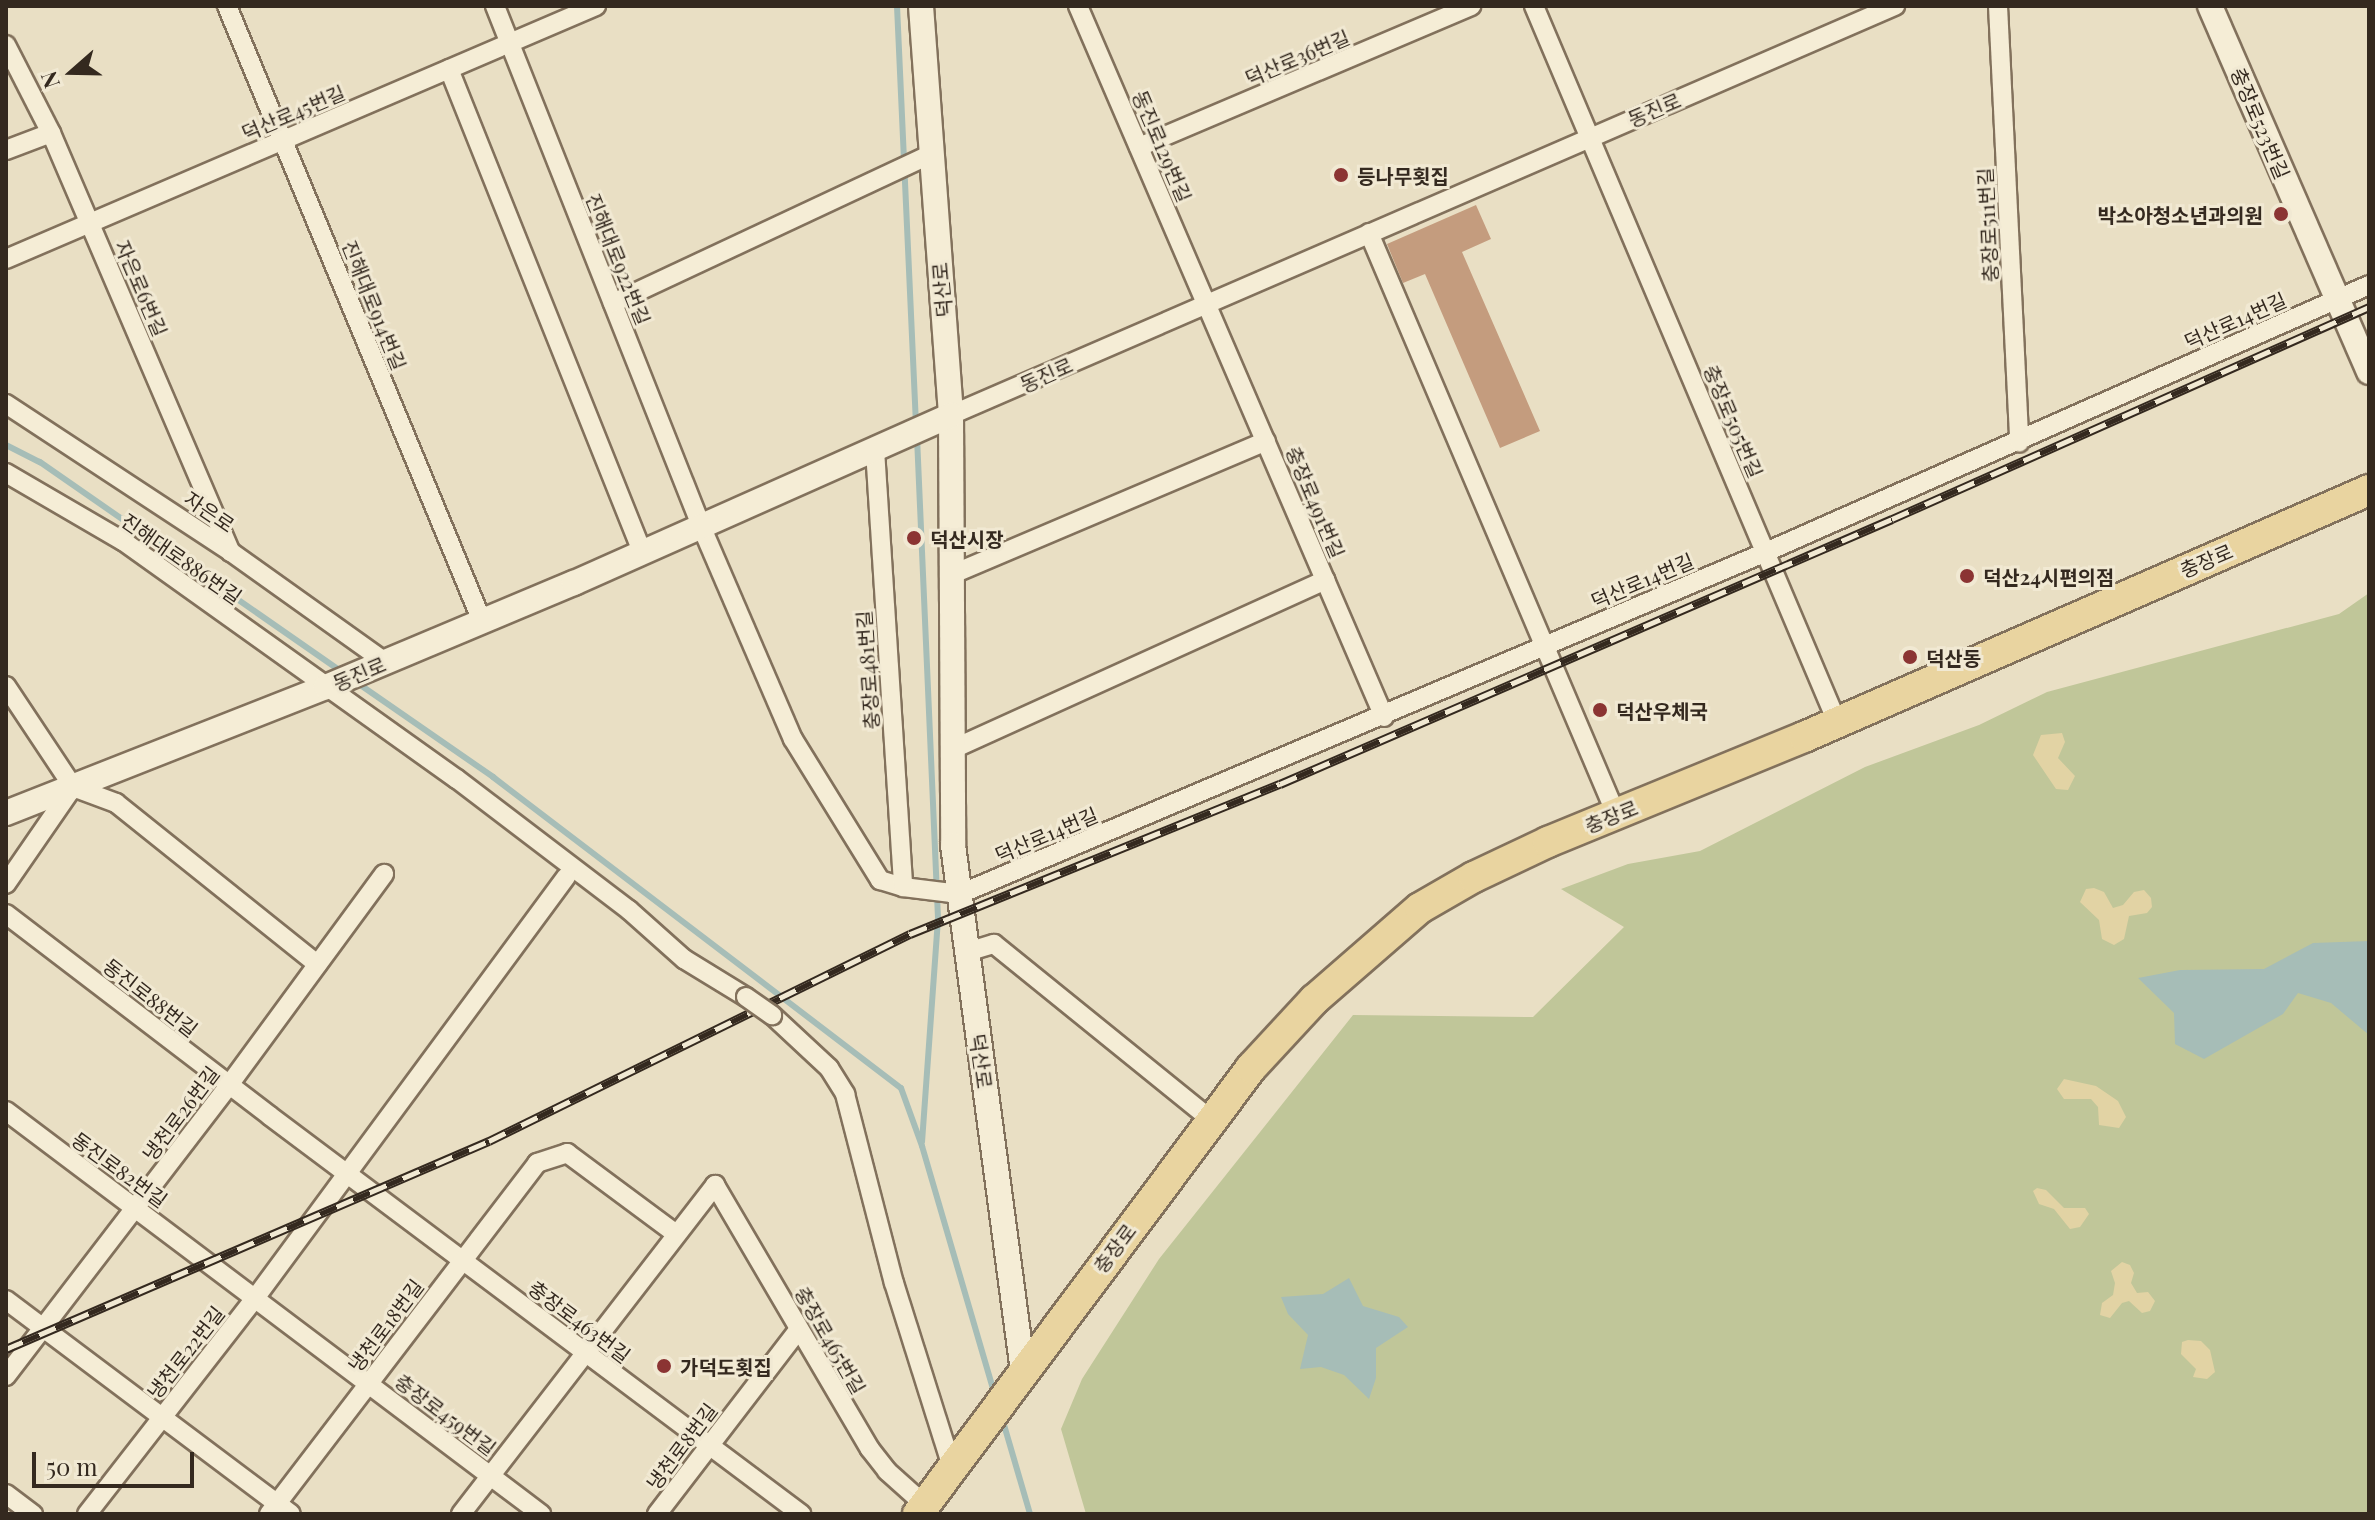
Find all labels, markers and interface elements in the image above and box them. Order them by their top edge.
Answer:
street label: 덕산로36번길 [1241,24,1353,90]
north arrow [32,32,112,112]
street label: 충장로523번길 [2227,64,2295,182]
text: N [33,68,66,93]
street label: 덕산로45번길 [238,79,348,145]
street label: 동진로129번길 [1129,86,1197,206]
street label: 동진로 [1624,87,1684,131]
place label: 등나무횟집 [1357,163,1449,187]
marker: 등나무횟집 [1332,166,1350,184]
street label: 충장로511번길 [1972,167,2002,283]
street label: 진해대로922번길 [582,190,656,328]
place label: 박소아청소년과의원 [2097,202,2263,226]
marker: 박소아청소년과의원 [2270,203,2292,225]
street label: 자은로6번길 [111,236,173,340]
street label: 진해대로914번길 [338,237,412,373]
street label: 덕산로 [927,261,955,319]
street label: 덕산로14번길 [2180,287,2290,353]
street label: 동진로 [1016,352,1076,396]
street label: 충장로505번길 [1699,361,1769,481]
street label: 충장로491번길 [1282,442,1350,562]
street label: 자은로 [180,486,240,536]
street label: 진해대로886번길 [117,508,247,608]
place label: 덕산시장 [930,526,1004,550]
marker: 덕산시장 [905,529,923,547]
street label: 충장로 [2176,538,2236,582]
street label: 덕산로14번길 [1587,548,1697,612]
place label: 덕산24시편의점 [1983,564,2114,588]
marker: 덕산24시편의점 [1958,567,1976,585]
street label: 충장로481번길 [851,609,883,731]
place label: 덕산동 [1926,645,1981,669]
marker: 덕산동 [1901,648,1919,666]
street label: 동진로 [329,651,389,695]
place label: 덕산우체국 [1616,698,1708,722]
marker: 덕산우체국 [1591,701,1609,719]
street label: 충장로 [1581,795,1641,837]
street label: 덕산로14번길 [991,802,1101,866]
street label: 동진로88번길 [99,953,203,1041]
street label: 덕산로 [966,1032,998,1090]
street label: 냉천로26번길 [137,1061,223,1165]
street label: 동진로82번길 [68,1126,172,1212]
street label: 충장로 [1088,1219,1140,1277]
street label: 냉천로18번길 [342,1274,428,1376]
street label: 충장로463번길 [524,1275,636,1367]
street label: 충장로465번길 [790,1282,872,1398]
street label: 냉천로22번길 [141,1301,229,1403]
place label: 가덕도횟집 [680,1354,772,1378]
marker: 가덕도횟집 [655,1357,673,1375]
street label: 충장로459번길 [391,1368,501,1460]
street label: 냉천로8번길 [641,1398,721,1494]
scale bar [36,1436,198,1486]
text: 50 m [46,1450,98,1482]

